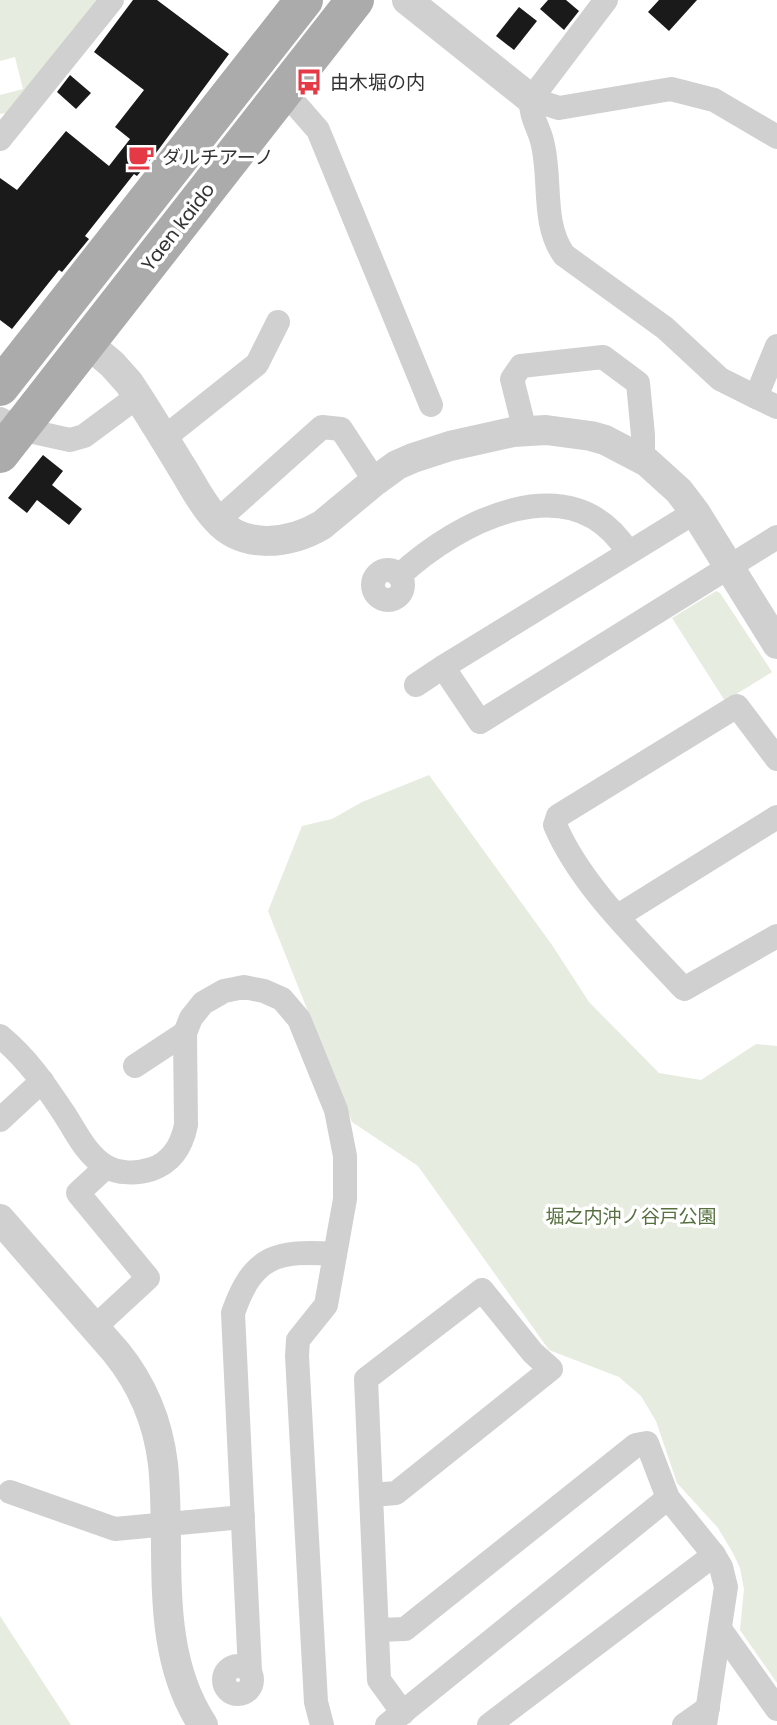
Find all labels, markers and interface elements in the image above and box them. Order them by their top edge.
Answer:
bus stop icon: 由木堀の内 [294,67,324,97]
place label: 由木堀の内 [330,69,425,96]
cafe icon: ダルチアーノ [126,142,156,172]
place label: ダルチアーノ [162,144,274,171]
street label: Yaen kaido [135,177,221,277]
park label: 堀之内沖ノ谷戸公園 [545,1203,717,1230]

